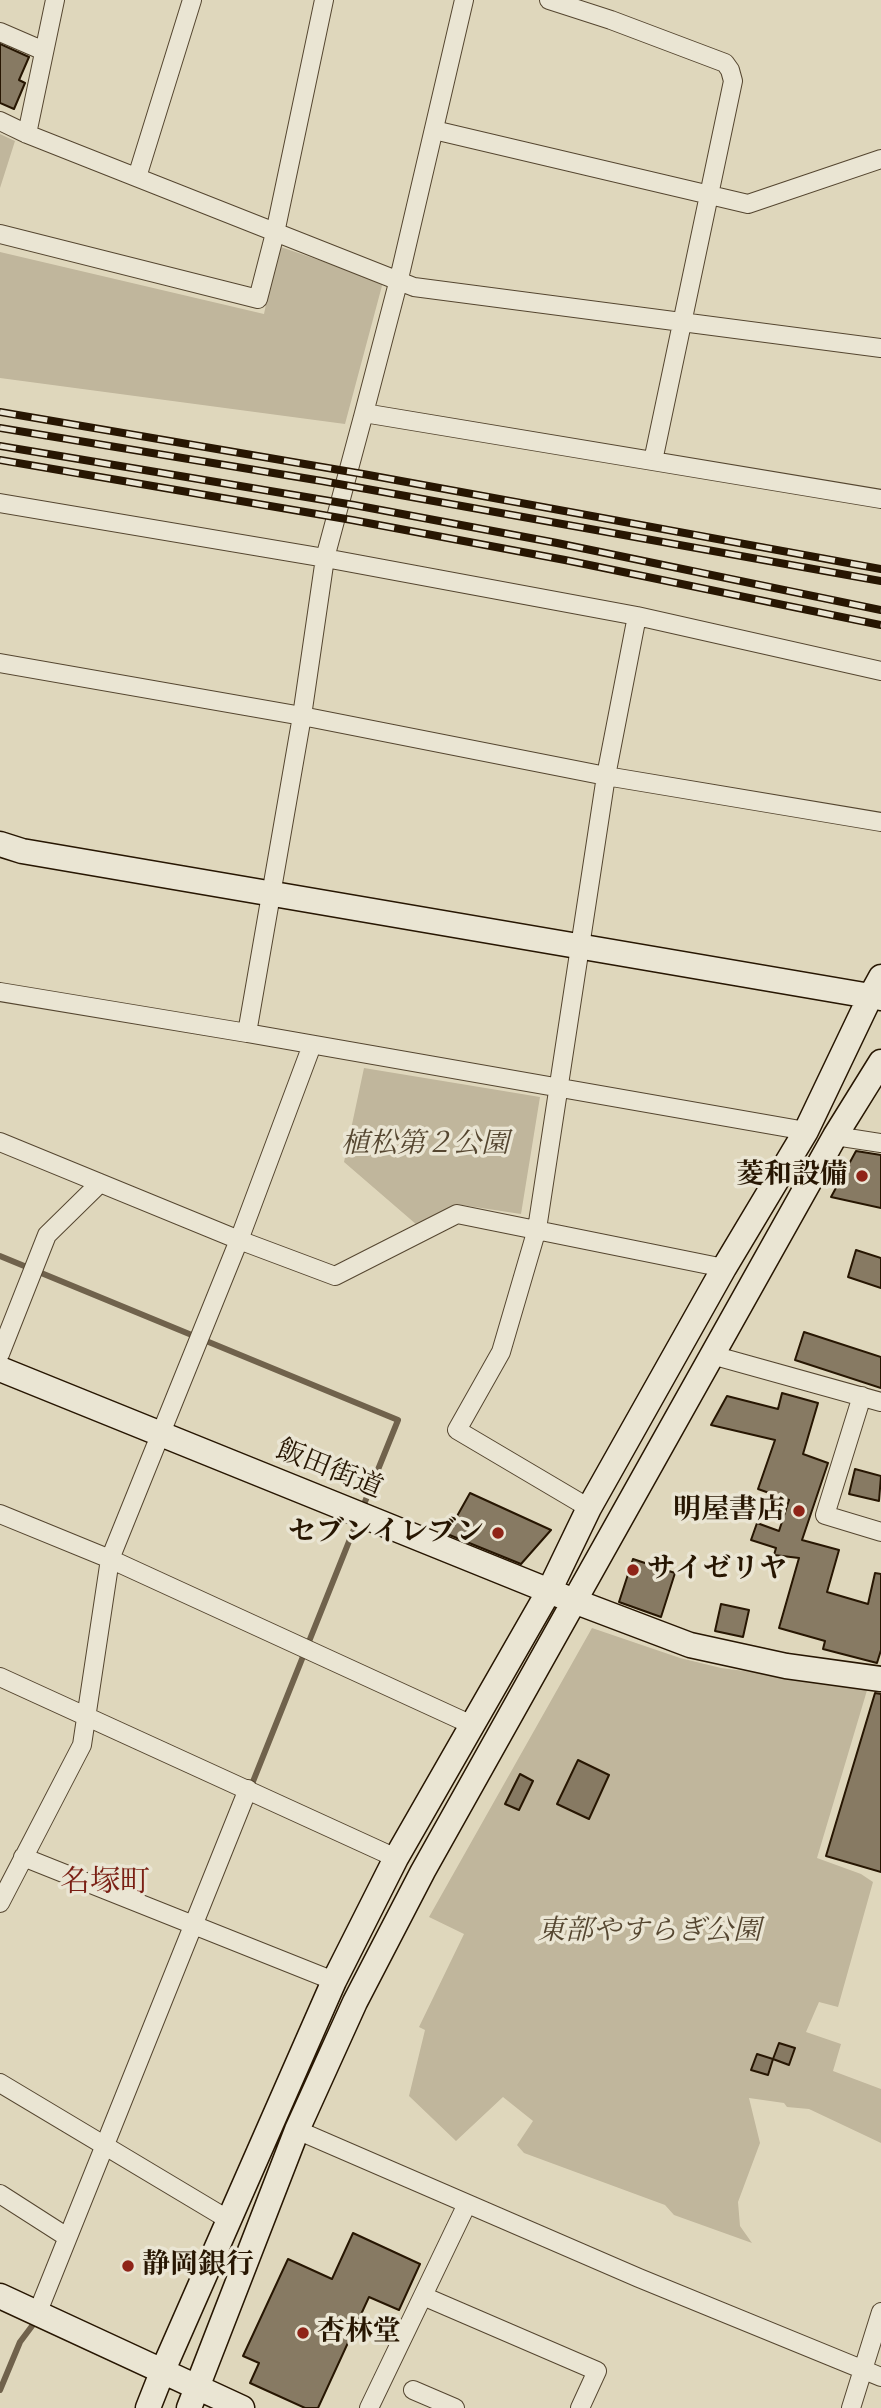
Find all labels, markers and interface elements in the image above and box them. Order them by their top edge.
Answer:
park label: 植松第２公園 [341,1128,509,1162]
place label: 菱和設備 [736,1159,848,1193]
marker: 菱和設備 [854,1168,870,1184]
street label: 飯田街道 [271,1433,387,1507]
place label: 明屋書店 [673,1494,785,1528]
marker: 明屋書店 [791,1503,807,1519]
place label: セブンイレブン [288,1516,484,1550]
marker: セブンイレブン [490,1525,506,1541]
place label: サイゼリヤ [647,1553,787,1587]
marker: サイゼリヤ [625,1562,641,1578]
district label: 名塚町 [60,1866,150,1902]
park label: 東部やすらぎ公園 [537,1915,761,1949]
place label: 静岡銀行 [142,2249,254,2283]
marker: 静岡銀行 [120,2258,136,2274]
place label: 杏林堂 [317,2316,401,2350]
marker: 杏林堂 [295,2325,311,2341]

